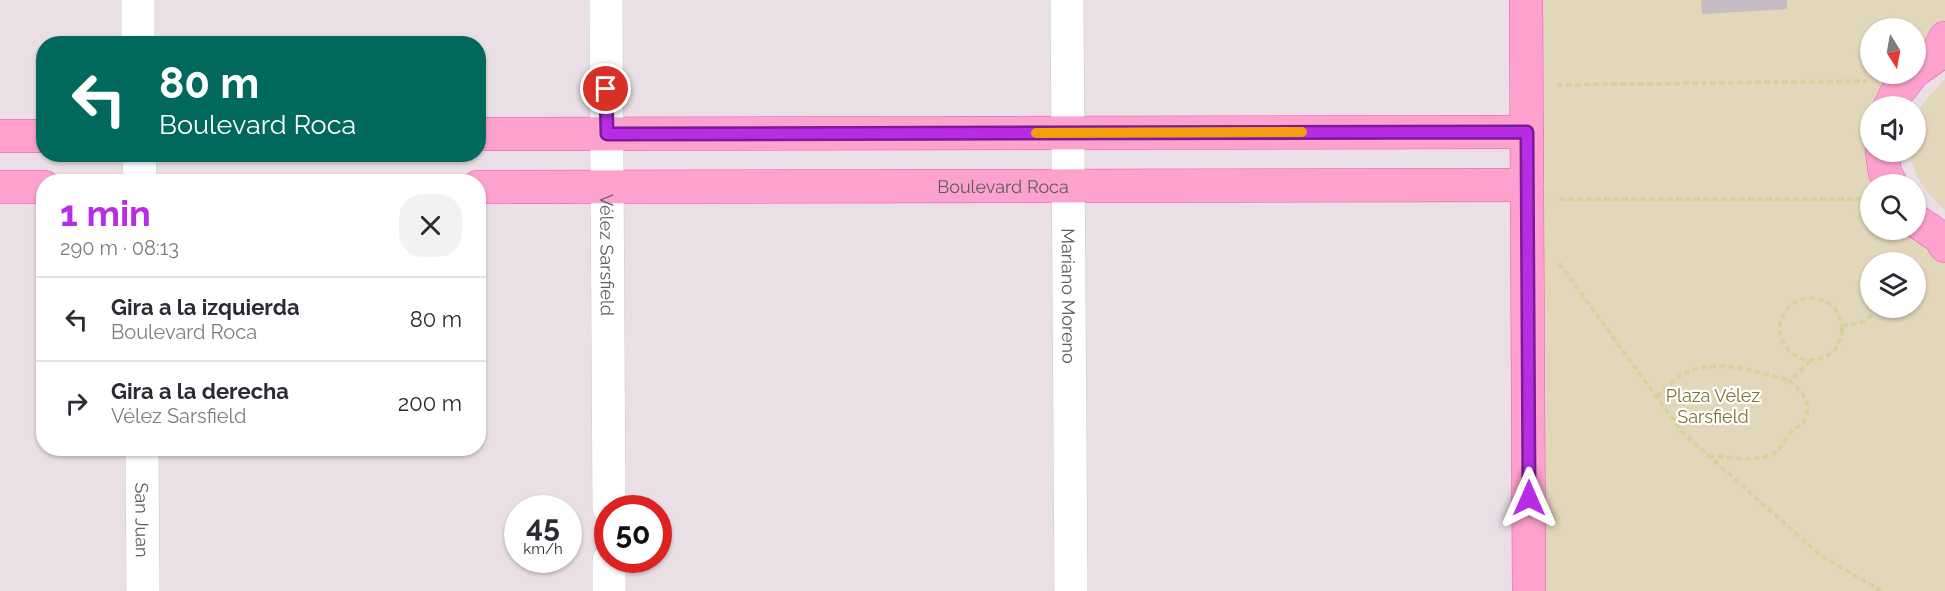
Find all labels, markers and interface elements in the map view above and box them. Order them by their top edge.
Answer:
north arrow [1860,18,1926,84]
map controls [1860,18,1926,318]
text: 80 m [159,59,259,108]
icon: left [60,60,138,138]
pin [580,63,631,114]
icon: arrive [589,72,622,105]
button: sound [1860,96,1926,162]
text: Boulevard Roca [159,109,356,140]
button: search [1860,174,1926,240]
street label: Boulevard Roca [937,175,1069,197]
text: 1 min [60,192,151,234]
button: close [399,194,462,257]
street label: Vélez Sarsfield [597,194,618,316]
street label: Mariano Moreno [1058,228,1080,364]
text: 290 m · 08:13 [60,236,179,260]
button: layers [1860,252,1926,318]
text: Gira a la izquierda [111,294,300,320]
icon: left [60,303,93,336]
text: 80 m [410,306,462,332]
text: Boulevard Roca [111,320,257,344]
text: Gira a la derecha [111,378,289,404]
park label: Plaza Vélez Sarsfield [1666,385,1760,427]
icon: right [60,387,93,420]
text: 200 m [398,390,462,416]
text: Vélez Sarsfield [111,404,246,428]
position arrow [1497,466,1561,530]
street label: San Juan [132,482,153,558]
speed limit sign: 50 [594,495,672,573]
text: 45 [526,509,560,544]
text: km/h [523,540,563,558]

